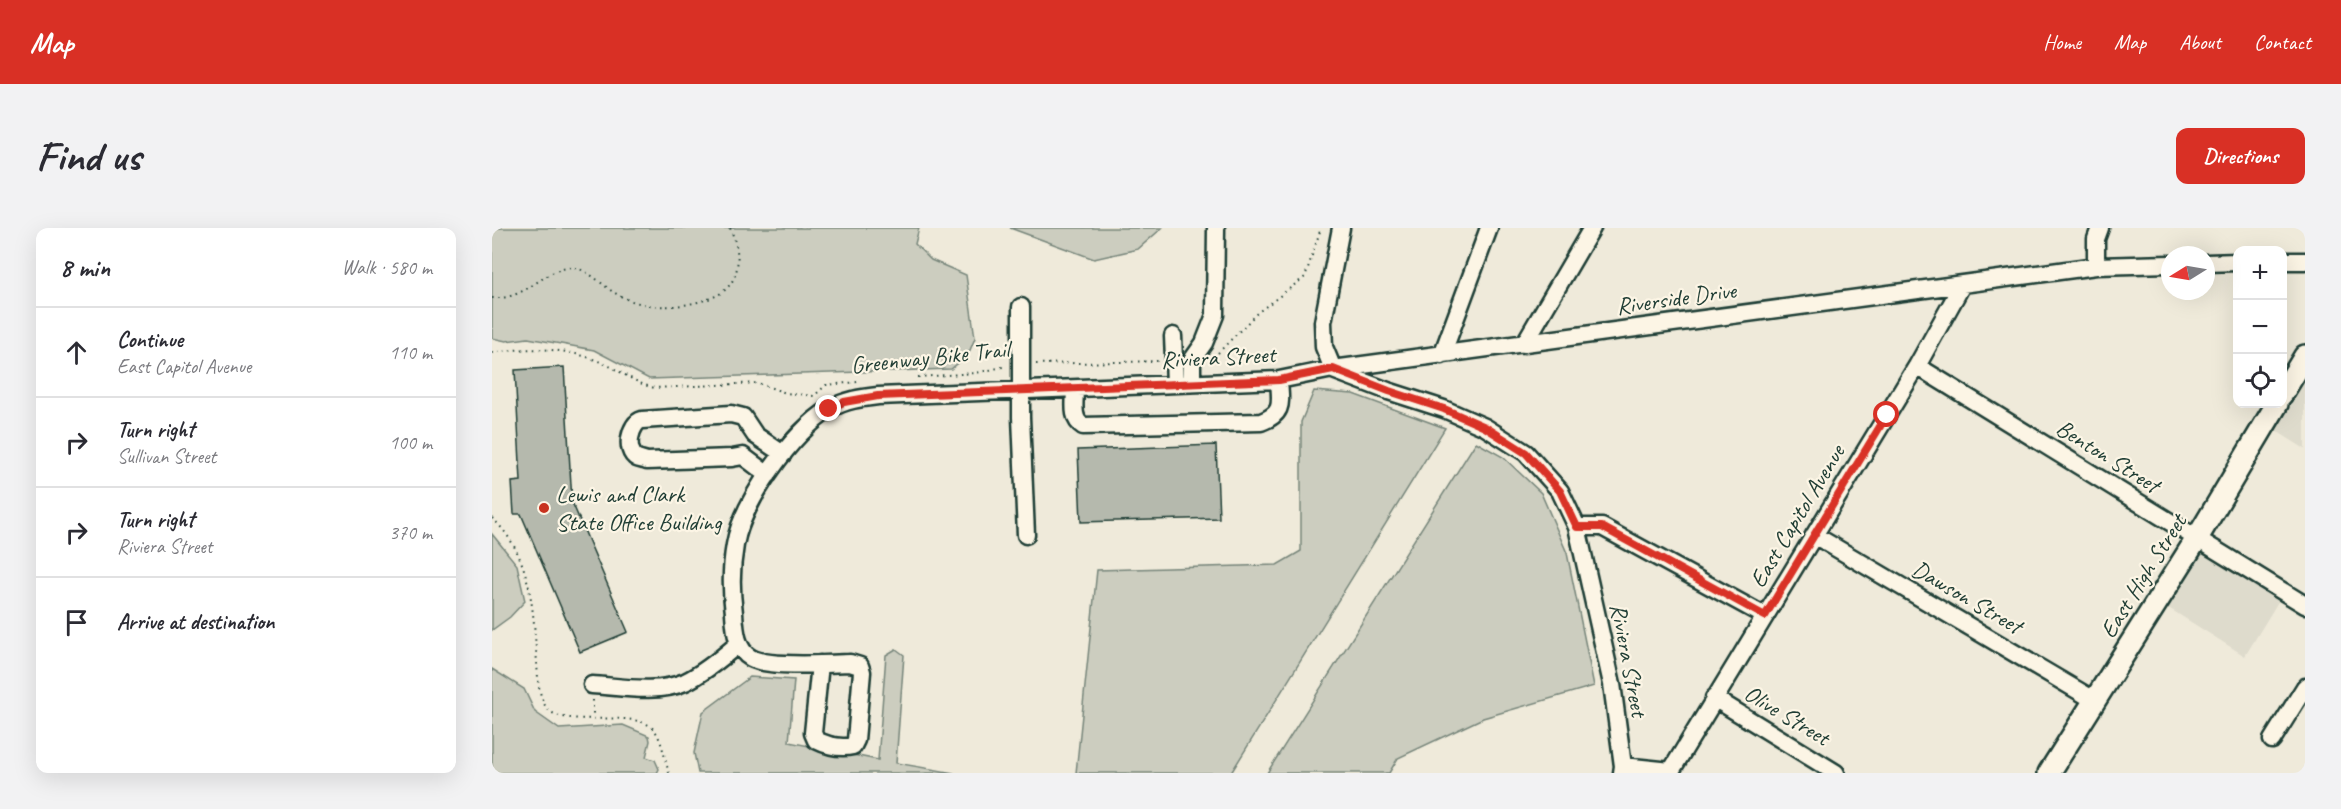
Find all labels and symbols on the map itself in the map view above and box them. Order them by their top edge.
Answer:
north arrow [2161,246,2215,300]
street label: Riverside Drive [1614,274,1740,321]
street label: Greenway Bike Trail [849,333,1014,380]
street label: Riviera Street [1160,339,1278,375]
route end [815,395,841,421]
route start [1873,401,1899,427]
street label: Benton Street [2051,412,2168,501]
street label: East Capitol Avenue [1743,437,1852,593]
place label: Lewis and Clark State Office Building [556,479,723,537]
marker: Lewis and Clark State Office Building [537,501,551,515]
street label: East High Street [2093,507,2194,643]
street label: Dawson Street [1907,553,2030,642]
street label: Riviera Street [1603,601,1655,721]
street label: Olive Street [1739,678,1837,753]

